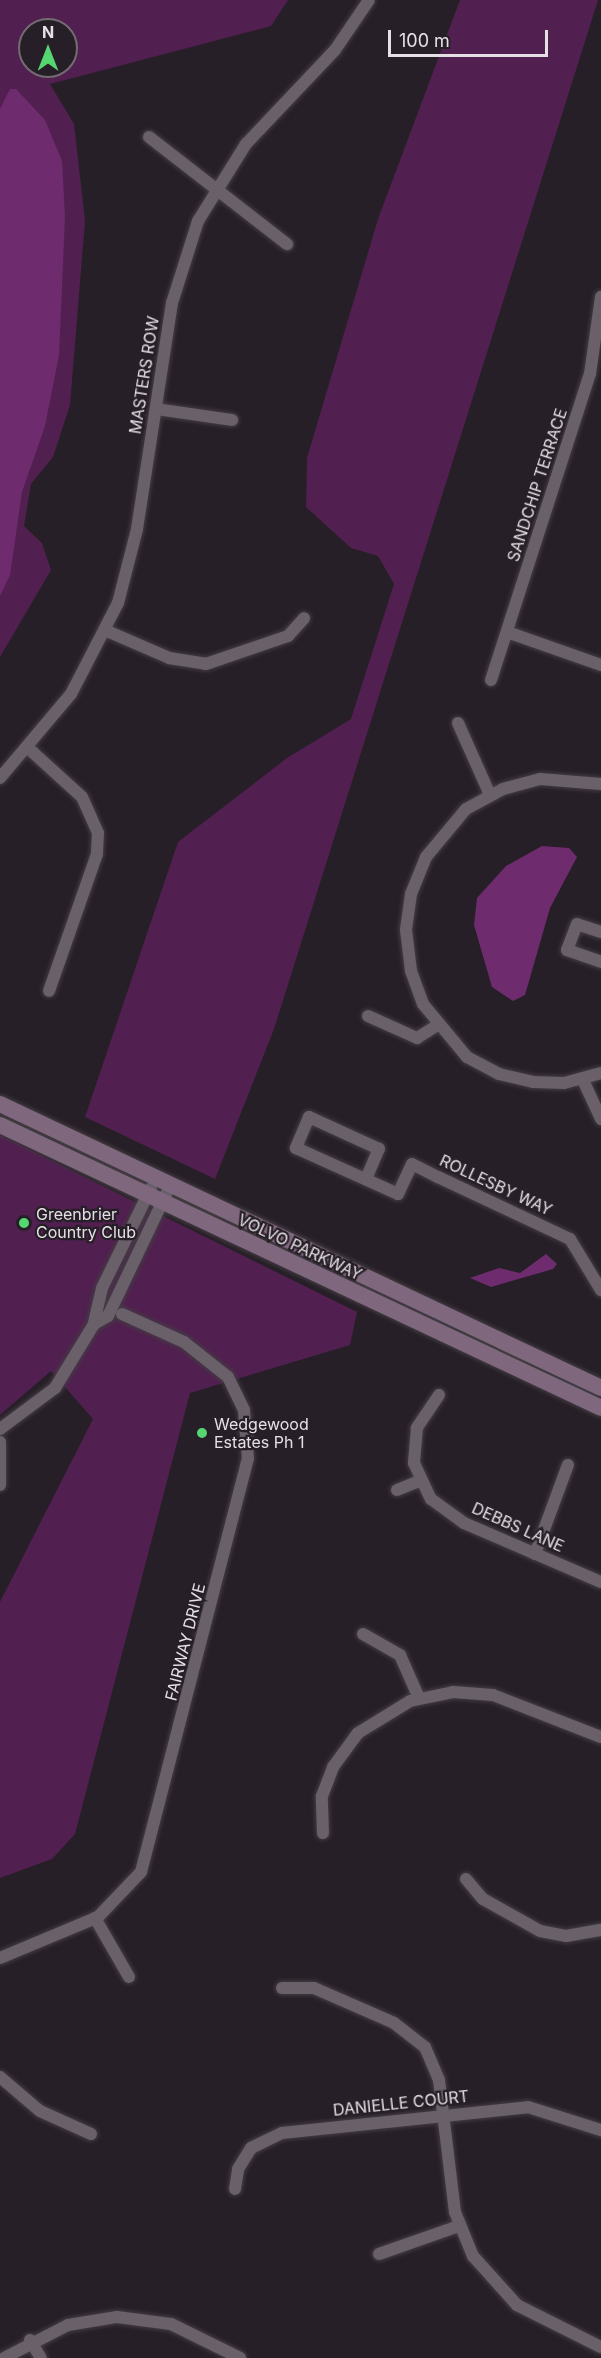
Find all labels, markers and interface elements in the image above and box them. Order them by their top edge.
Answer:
north arrow [18,18,78,78]
scale bar [391,18,552,56]
text: N [42,22,54,42]
text: 100 m [399,30,450,51]
street label: MASTERS ROW [125,315,163,435]
street label: SANDCHIP TERRACE [503,406,571,564]
street label: ROLLESBY WAY [437,1151,555,1219]
place label: Greenbrier Country Club [36,1204,136,1242]
street label: VOLVO PARKWAY [235,1210,365,1284]
marker: Greenbrier Country Club [17,1216,31,1230]
place label: Wedgewood Estates Ph 1 [214,1414,309,1452]
marker: Wedgewood Estates Ph 1 [195,1426,209,1440]
street label: DEBBS LANE [469,1498,567,1556]
street label: FAIRWAY DRIVE [161,1581,209,1703]
street label: DANIELLE COURT [332,2086,470,2120]

